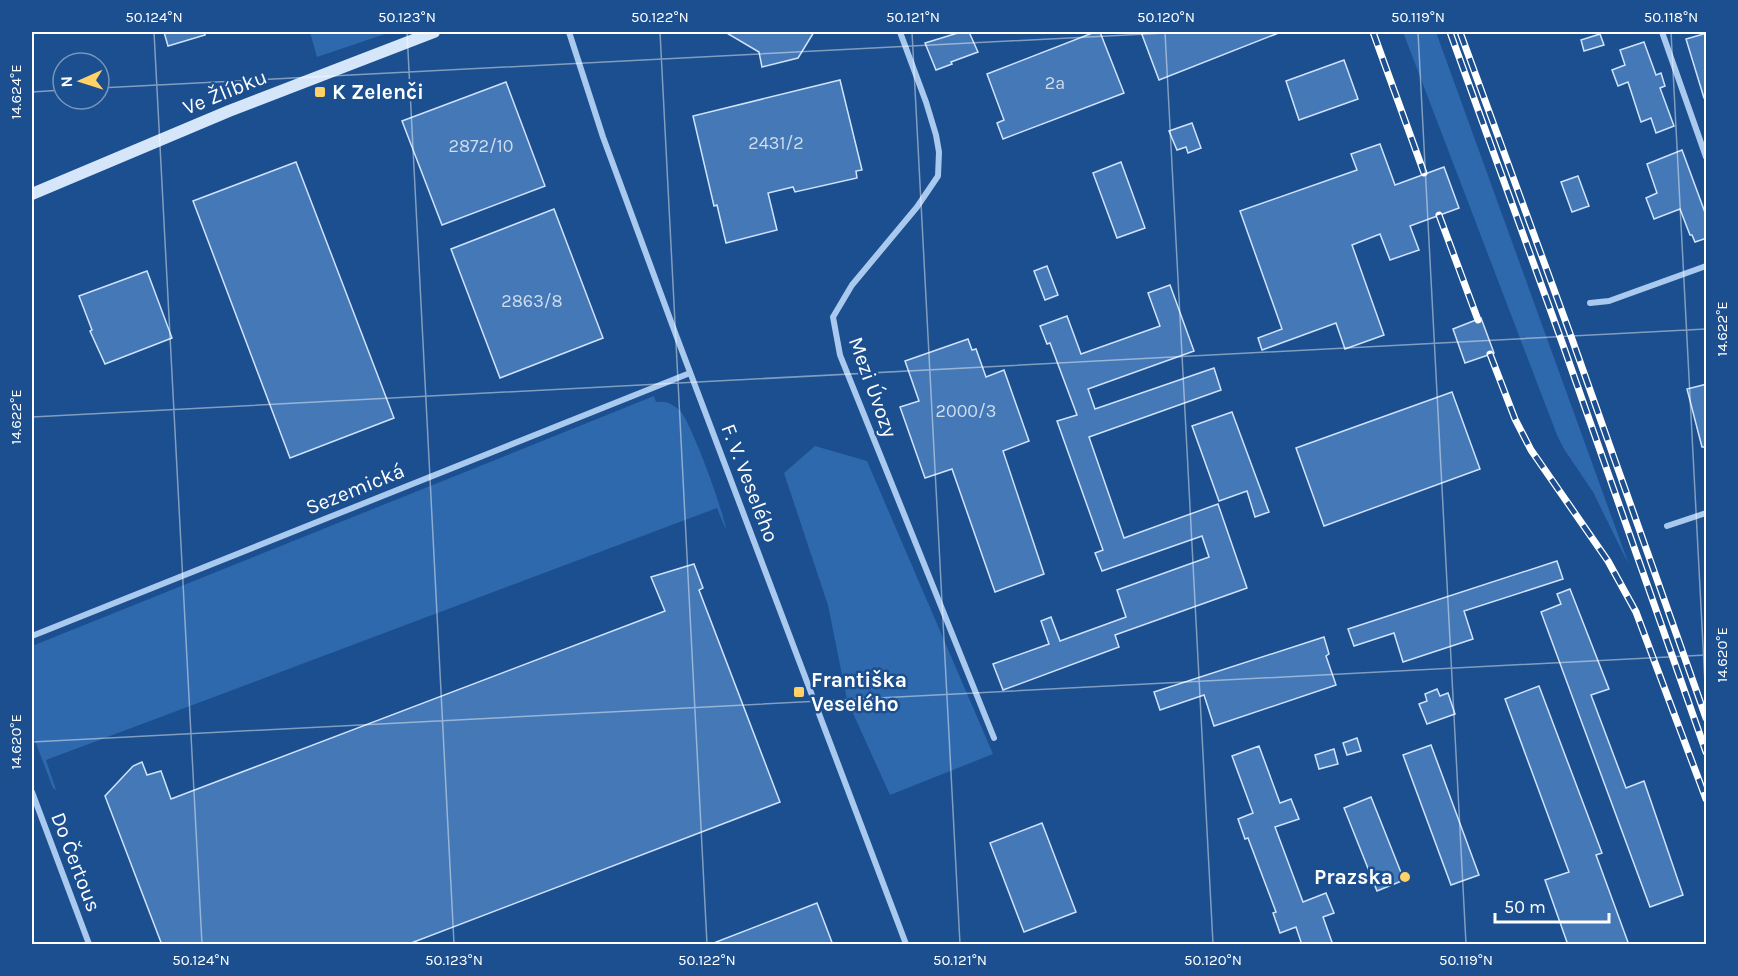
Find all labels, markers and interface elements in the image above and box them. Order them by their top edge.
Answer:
text: 50.124°N [125,8,183,26]
text: 50.123°N [378,8,436,26]
text: 50.122°N [631,8,689,26]
text: 50.121°N [886,8,940,26]
text: 50.120°N [1137,8,1195,26]
text: 50.119°N [1391,8,1445,26]
text: 50.118°N [1644,8,1698,26]
north arrow [51,51,111,111]
text: 14.624°E [7,64,25,120]
street label: Ve Žlíbku [179,64,271,120]
house number: 2a [1045,72,1065,94]
text: N [57,76,76,88]
place label: K Zelenči [332,80,424,104]
marker: K Zelenči [313,85,327,99]
house number: 2431/2 [748,132,804,154]
house number: 2872/10 [449,135,513,157]
house number: 2863/8 [501,290,563,312]
text: 14.622°E [1713,301,1731,357]
street label: Mezi Úvozy [844,333,902,441]
text: 14.622°E [7,389,25,445]
house number: 2000/3 [936,400,996,422]
street label: F. V. Veselého [716,420,784,546]
street label: Sezemická [302,458,408,520]
text: 14.620°E [1713,627,1731,683]
place label: Františka Veselého [811,668,907,716]
marker: Františka Veselého [792,685,806,699]
text: 14.620°E [7,714,25,770]
street label: Do Čertous [46,809,106,915]
place label: Prazska [1314,865,1393,889]
marker: Prazska [1398,870,1412,884]
scale bar [1495,886,1609,924]
text: 50 m [1504,896,1546,918]
text: 50.124°N [172,951,230,969]
text: 50.123°N [425,951,483,969]
text: 50.122°N [678,951,736,969]
text: 50.121°N [933,951,987,969]
text: 50.120°N [1184,951,1242,969]
text: 50.119°N [1439,951,1493,969]

